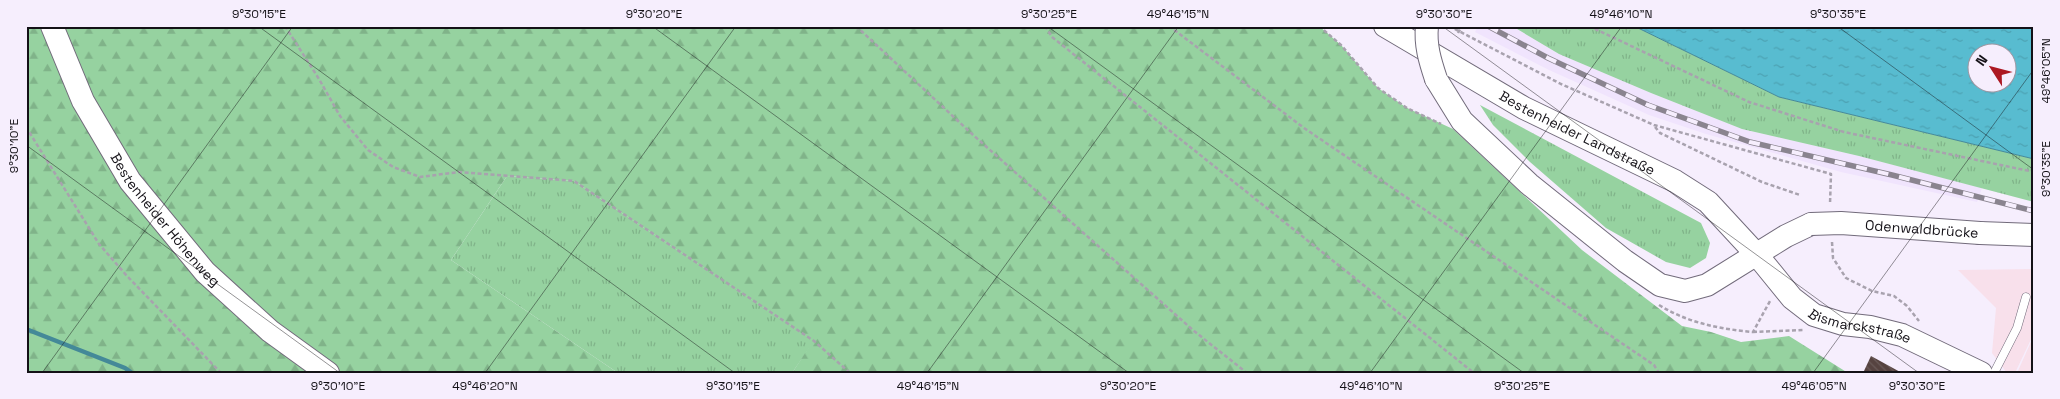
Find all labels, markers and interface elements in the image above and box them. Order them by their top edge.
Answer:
text: 9°30'15"E [232,6,286,22]
text: 9°30'20"E [626,6,683,22]
text: 9°30'25"E [1021,6,1077,22]
text: 49°46'15"N [1147,6,1209,22]
text: 9°30'30"E [1416,6,1473,22]
text: 49°46'10"N [1589,6,1653,22]
text: 9°30'35"E [1810,6,1866,22]
text: 49°46'05"N [2038,38,2054,104]
north arrow [1968,42,2018,92]
text: N [1971,51,1992,69]
street label: Bestenheider Landstraße [1496,86,1658,179]
text: 9°30'10"E [6,119,22,173]
text: 9°30'35"E [2038,141,2054,197]
street label: Bestenheider Höhenweg [107,150,224,290]
street label: Odenwaldbrücke [1864,216,1979,242]
street label: Bismarckstraße [1804,305,1914,347]
text: 9°30'10"E [311,378,365,394]
text: 49°46'20"N [452,378,518,394]
text: 9°30'15"E [706,378,760,394]
text: 49°46'15"N [897,378,959,394]
text: 9°30'20"E [1100,378,1157,394]
text: 49°46'10"N [1339,378,1403,394]
text: 9°30'25"E [1494,378,1550,394]
text: 49°46'05"N [1781,378,1847,394]
text: 9°30'30"E [1889,378,1946,394]

